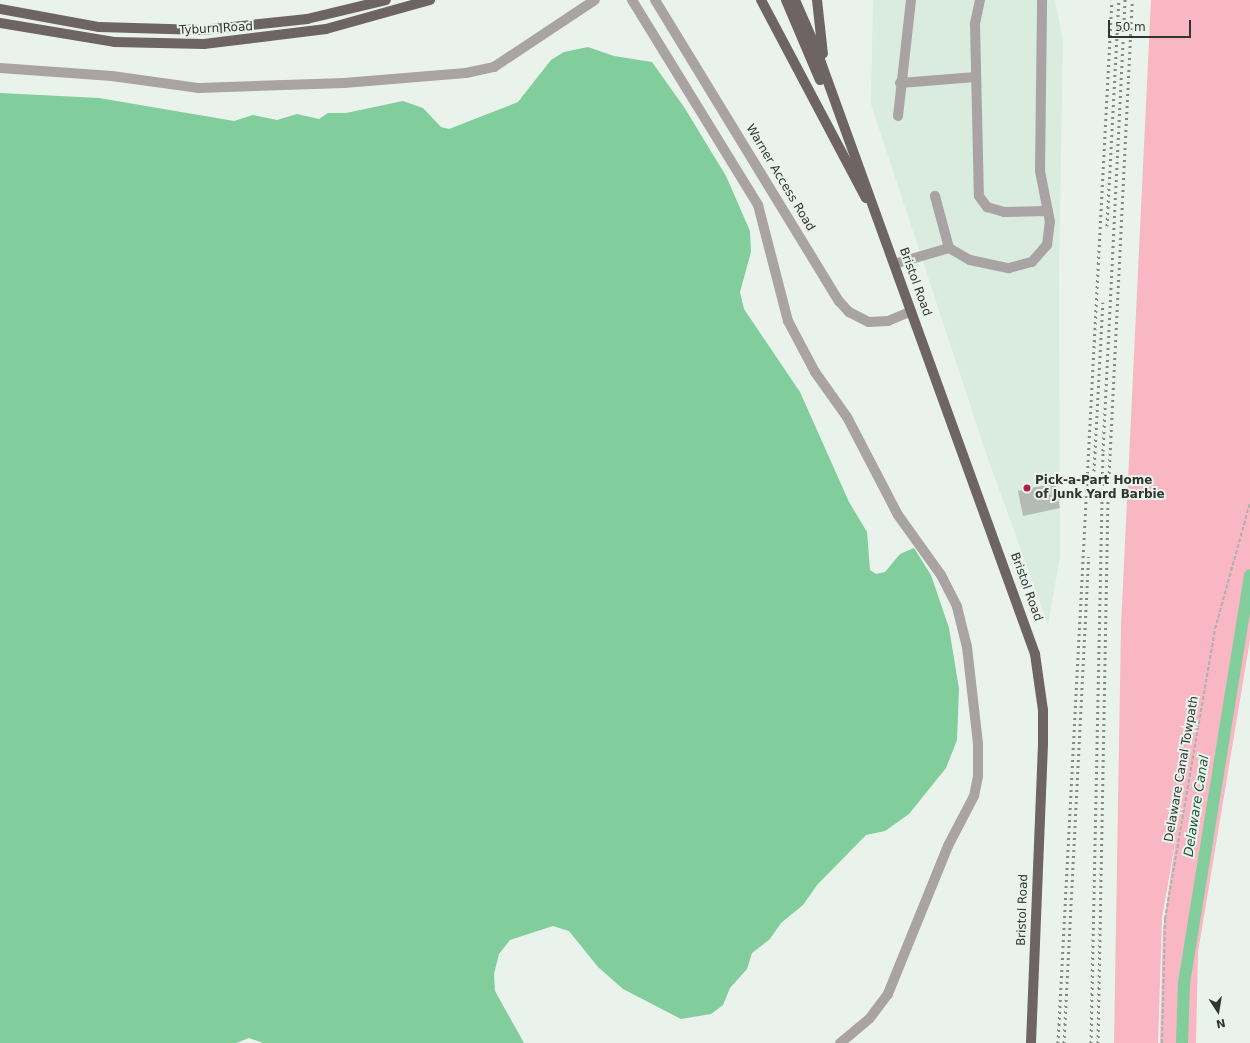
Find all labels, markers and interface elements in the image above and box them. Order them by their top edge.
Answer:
scale bar [1110,12,1193,38]
street label: Tyburn Road [179,20,253,38]
text: 50 m [1115,20,1146,34]
street label: Warner Access Road [742,122,818,234]
street label: Bristol Road [896,246,934,318]
place label: Pick-a-Part Home of Junk Yard Barbie [1035,474,1165,502]
marker: Pick-a-Part Home of Junk Yard Barbie [1022,483,1032,493]
street label: Bristol Road [1007,551,1045,623]
street label: Delaware Canal Towpath [1162,695,1202,843]
water label: Delaware Canal [1181,754,1213,858]
street label: Bristol Road [1015,874,1031,946]
north arrow [1198,991,1238,1031]
text: N [1215,1016,1226,1031]

